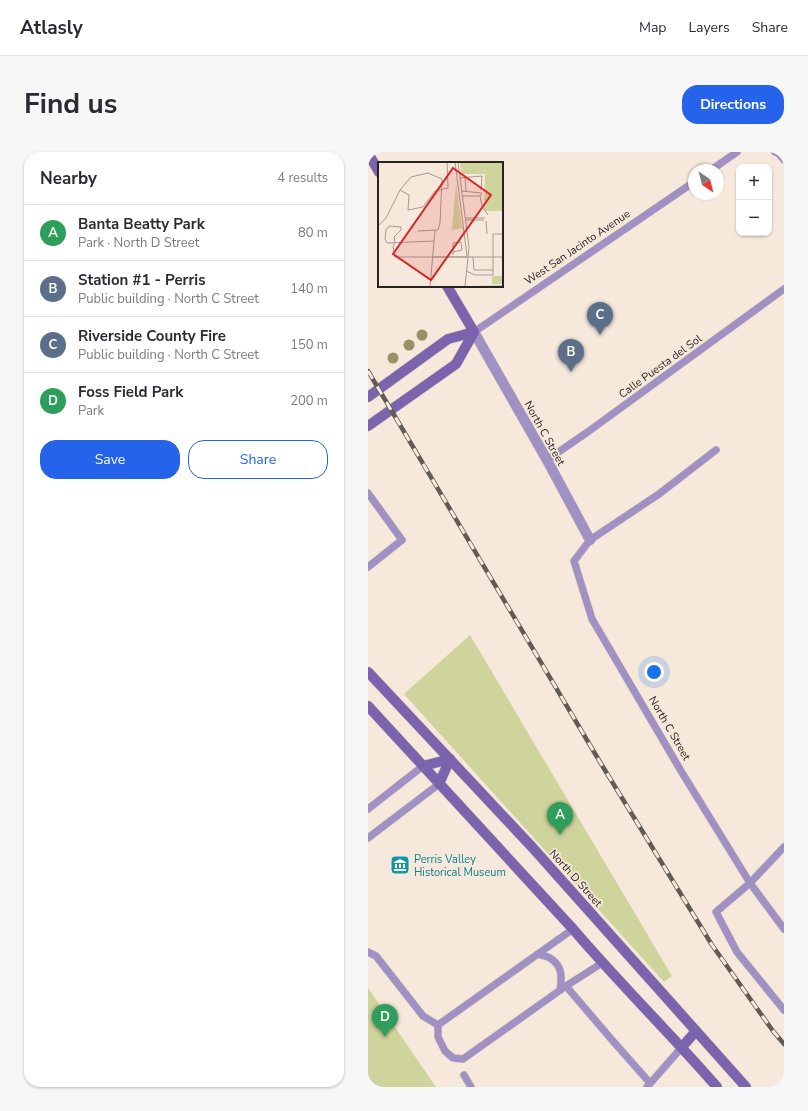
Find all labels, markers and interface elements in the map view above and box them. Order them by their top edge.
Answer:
text: Atlasly [20,15,83,41]
text: Map [639,18,666,37]
text: Layers [688,18,730,37]
text: Share [752,18,788,37]
text: Find us [24,85,118,123]
button: Directions [682,85,784,124]
inset map [378,162,503,287]
north arrow [688,164,724,200]
map controls [736,164,772,236]
button: + [736,164,772,200]
text: Nearby [40,167,97,190]
text: 4 results [277,169,328,187]
button: − [736,200,772,236]
street label: West San Jacinto Avenue [522,206,633,288]
text: Banta Beatty Park [78,214,205,234]
text: A [48,224,58,242]
text: 80 m [298,224,328,242]
text: Park · North D Street [78,234,199,252]
text: Station #1 - Perris [78,270,205,290]
text: B [49,280,57,298]
text: 140 m [290,280,328,298]
text: Public building · North C Street [78,290,259,308]
pin: C [587,302,613,335]
text: Riverside County Fire [78,326,226,346]
street label: Calle Puesta del Sol [616,331,705,402]
text: C [49,336,57,354]
text: 150 m [290,336,328,354]
pin: B [558,339,584,372]
text: Public building · North C Street [78,346,259,364]
text: Foss Field Park [78,382,183,402]
text: D [48,392,58,410]
text: 200 m [290,392,328,410]
street label: North C Street [521,398,569,468]
text: Park [78,402,104,420]
button: Save [40,440,180,479]
button: Share [188,440,328,479]
your location [644,662,664,682]
street label: North C Street [645,693,694,763]
pin: A [547,802,573,835]
street label: North D Street [546,846,606,910]
place label: Perris Valley Historical Museum [414,852,506,880]
museum icon: Perris Valley Historical Museum [389,854,411,876]
pin: D [372,1004,398,1037]

